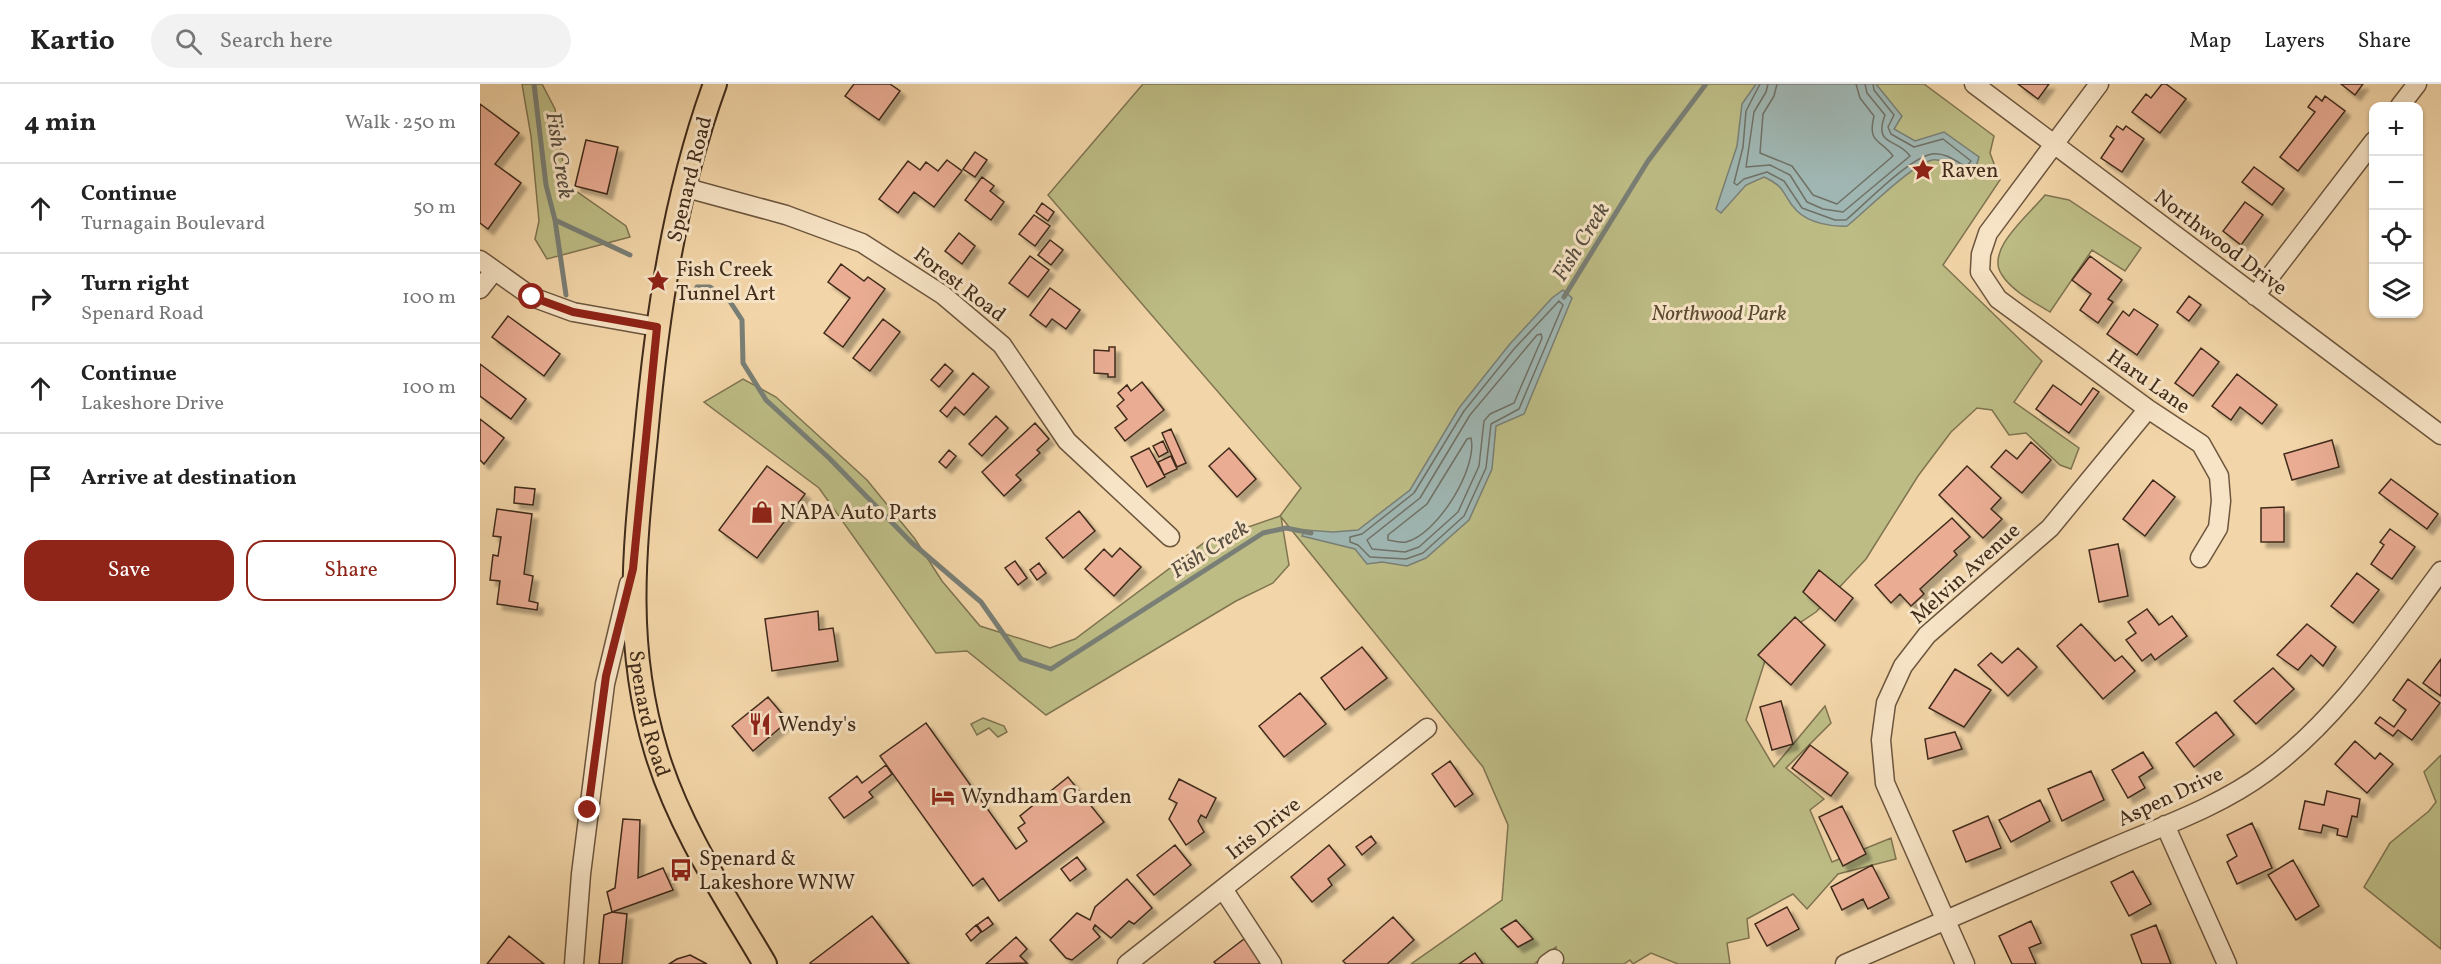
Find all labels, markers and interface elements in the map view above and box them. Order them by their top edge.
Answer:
search box [151,14,571,68]
text: Kartio [30,22,115,61]
icon: search [172,25,205,58]
text: Search here [220,26,333,57]
text: Map [2189,27,2231,56]
text: Layers [2264,27,2325,56]
text: Share [2358,27,2411,56]
map controls [2369,102,2423,318]
button: + [2369,102,2423,156]
text: 4 min [24,105,96,141]
text: Walk · 250 m [345,109,456,137]
water label: Fish Creek [536,110,581,201]
street label: Spenard Road [661,113,720,245]
button: − [2369,156,2423,210]
place icon: Raven [1910,157,1936,183]
place label: Raven [1941,157,1999,186]
text: Continue [81,179,177,210]
street label: Northwood Drive [2147,183,2293,303]
icon: ahead [24,192,57,225]
text: 50 m [413,194,456,222]
water label: Fish Creek [1546,197,1618,288]
text: Turnagain Boulevard [81,210,265,238]
button: locate [2369,210,2423,264]
street label: Forest Road [907,241,1011,329]
place label: Fish Creek Tunnel Art [676,256,776,309]
button: layers [2369,264,2423,318]
place icon: Fish Creek Tunnel Art [645,268,671,294]
text: Turn right [81,269,189,300]
icon: right [24,282,57,315]
route start [518,283,544,309]
text: 100 m [402,284,456,312]
text: Spenard Road [81,300,204,328]
park label: Northwood Park [1652,300,1787,329]
street label: Haru Lane [2101,343,2196,422]
text: Continue [81,359,177,390]
icon: ahead [24,372,57,405]
text: 100 m [402,374,456,402]
text: Lakeshore Drive [81,390,224,418]
icon: arrive [24,462,57,495]
text: Arrive at destination [81,463,297,494]
shop icon: NAPA Auto Parts [749,499,775,525]
place label: NAPA Auto Parts [780,499,937,528]
water label: Fish Creek [1165,513,1256,587]
street label: Melvin Avenue [1905,517,2027,631]
button: Save [24,540,234,601]
button: Share [246,540,456,601]
street label: Spenard Road [621,649,677,781]
restaurant icon: Wendy's [747,711,773,737]
place label: Wendy's [778,711,856,740]
street label: Aspen Drive [2113,760,2228,835]
hotel icon: Wyndham Garden [930,783,956,809]
place label: Wyndham Garden [961,783,1132,812]
street label: Iris Drive [1221,791,1307,867]
route end [574,796,600,822]
place label: Spenard & Lakeshore WNW [699,845,855,898]
bus stop icon: Spenard & Lakeshore WNW [668,857,694,883]

